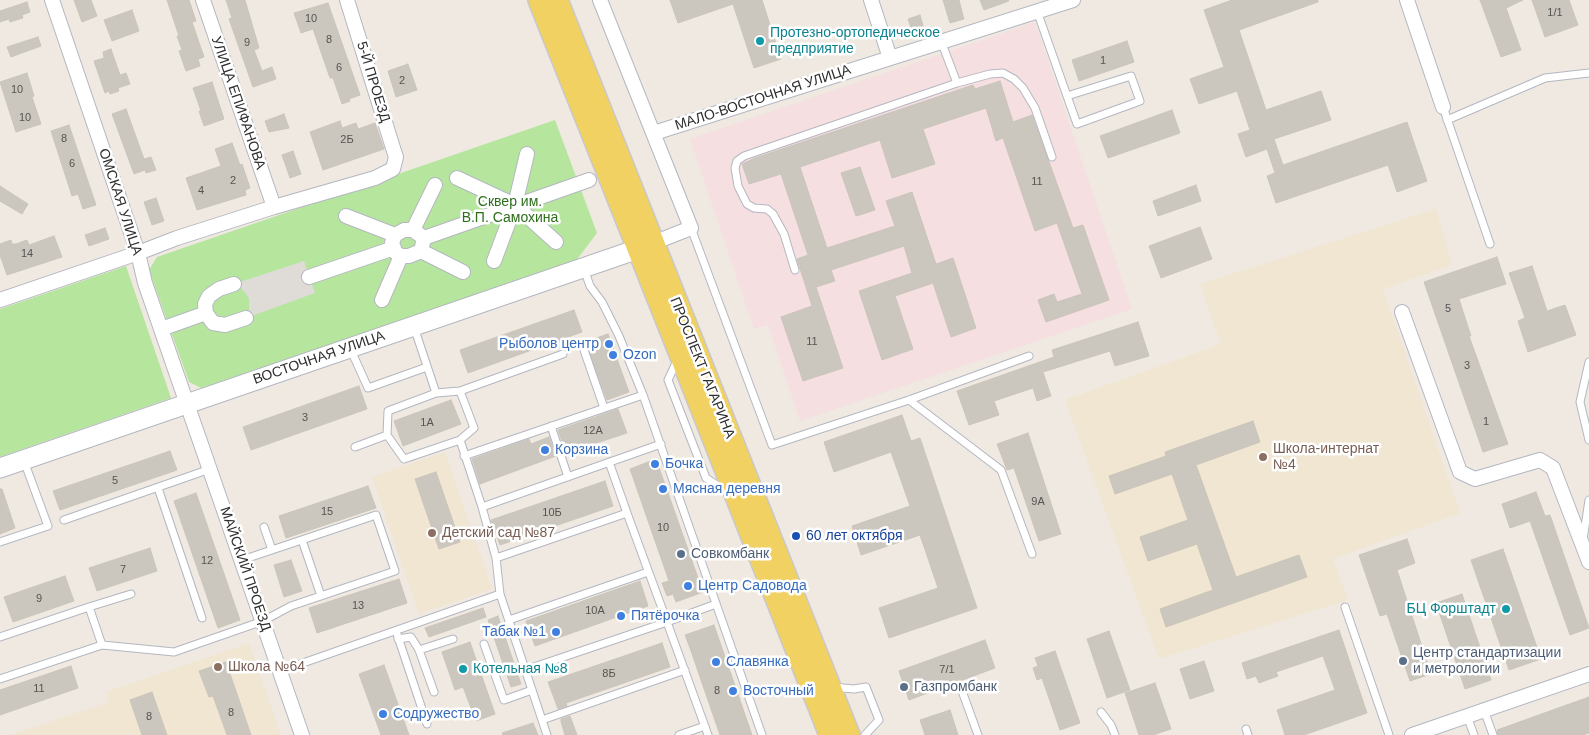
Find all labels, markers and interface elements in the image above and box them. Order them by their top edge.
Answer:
house number: 1/1 [1547,6,1563,20]
house number: 10 [305,12,317,26]
place label: Протезно-ортопедическое предприятие [770,25,940,58]
house number: 8 [326,33,332,47]
street label: УЛИЦА ЕПИФАНОВА [207,34,269,172]
marker: Протезно-ортопедическое предприятие [754,35,766,47]
house number: 9 [244,36,250,50]
street label: 5-Й ПРОЕЗД [353,40,393,124]
house number: 1 [1100,54,1106,68]
house number: 6 [336,61,342,75]
street label: МАЛО-ВОСТОЧНАЯ УЛИЦА [673,62,853,134]
house number: 2 [399,74,405,88]
house number: 10 [11,83,23,97]
house number: 10 [19,111,31,125]
house number: 8 [61,132,67,146]
house number: 2Б [340,133,354,147]
street label: ОМСКАЯ УЛИЦА [95,146,145,258]
house number: 6 [69,157,75,171]
house number: 2 [230,174,236,188]
house number: 11 [1031,175,1043,189]
house number: 4 [198,184,204,198]
park label: Сквер им. В.П. Самохина [462,194,558,226]
house number: 14 [21,247,33,261]
street label: ПРОСПЕКТ ГАГАРИНА [666,295,738,441]
house number: 5 [1445,302,1451,316]
street label: ВОСТОЧНАЯ УЛИЦА [251,328,387,388]
house number: 11 [806,335,818,349]
place label: Рыболов центр [499,336,599,352]
marker: Рыболов центр [603,338,615,350]
place label: Ozon [623,347,656,363]
marker: Ozon [607,349,619,361]
house number: 3 [1464,359,1470,373]
house number: 3 [302,411,308,425]
house number: 1 [1483,415,1489,429]
house number: 1А [420,416,434,430]
house number: 12А [583,424,603,438]
place label: Школа-интернат №4 [1273,441,1379,474]
place label: Корзина [555,442,608,458]
marker: Корзина [539,444,551,456]
marker: Школа-интернат №4 [1257,451,1269,463]
place label: Бочка [665,456,703,472]
marker: Бочка [649,458,661,470]
house number: 5 [112,474,118,488]
place label: Мясная деревня [673,481,781,497]
marker: Мясная деревня [657,483,669,495]
house number: 9А [1031,495,1045,509]
street label: МАЙСКИЙ ПРОЕЗД [216,505,274,633]
house number: 15 [321,505,333,519]
house number: 10Б [542,506,562,520]
house number: 10 [657,521,669,535]
place label: Детский сад №87 [442,525,555,541]
marker: Детский сад №87 [426,527,438,539]
place label: 60 лет октября [806,528,903,544]
marker: 60 лет октября [790,530,802,542]
place label: Совкомбанк [691,546,769,562]
marker: Совкомбанк [675,548,687,560]
house number: 12 [201,554,213,568]
house number: 7 [120,563,126,577]
place label: Центр Садовода [698,578,807,594]
marker: Центр Садовода [682,580,694,592]
house number: 9 [36,592,42,606]
house number: 13 [352,599,364,613]
place label: БЦ Форштадт [1406,601,1496,617]
marker: БЦ Форштадт [1500,603,1512,615]
house number: 10А [585,604,605,618]
place label: Пятёрочка [631,608,700,624]
marker: Пятёрочка [615,610,627,622]
place label: Табак №1 [482,624,546,640]
marker: Табак №1 [550,626,562,638]
place label: Центр стандартизации и метрологии [1413,645,1561,678]
place label: Славянка [726,654,789,670]
marker: Центр стандартизации и метрологии [1397,655,1409,667]
marker: Славянка [710,656,722,668]
place label: Школа №64 [228,659,305,675]
marker: Школа №64 [212,661,224,673]
place label: Котельная №8 [473,661,567,677]
marker: Котельная №8 [457,663,469,675]
house number: 7/1 [939,663,955,677]
house number: 8Б [602,667,616,681]
place label: Газпромбанк [914,679,997,695]
marker: Газпромбанк [898,681,910,693]
house number: 11 [33,682,45,696]
place label: Восточный [743,683,814,699]
house number: 8 [714,684,720,698]
marker: Восточный [727,685,739,697]
house number: 8 [228,706,234,720]
place label: Содружество [393,706,479,722]
marker: Содружество [377,708,389,720]
house number: 8 [146,710,152,724]

